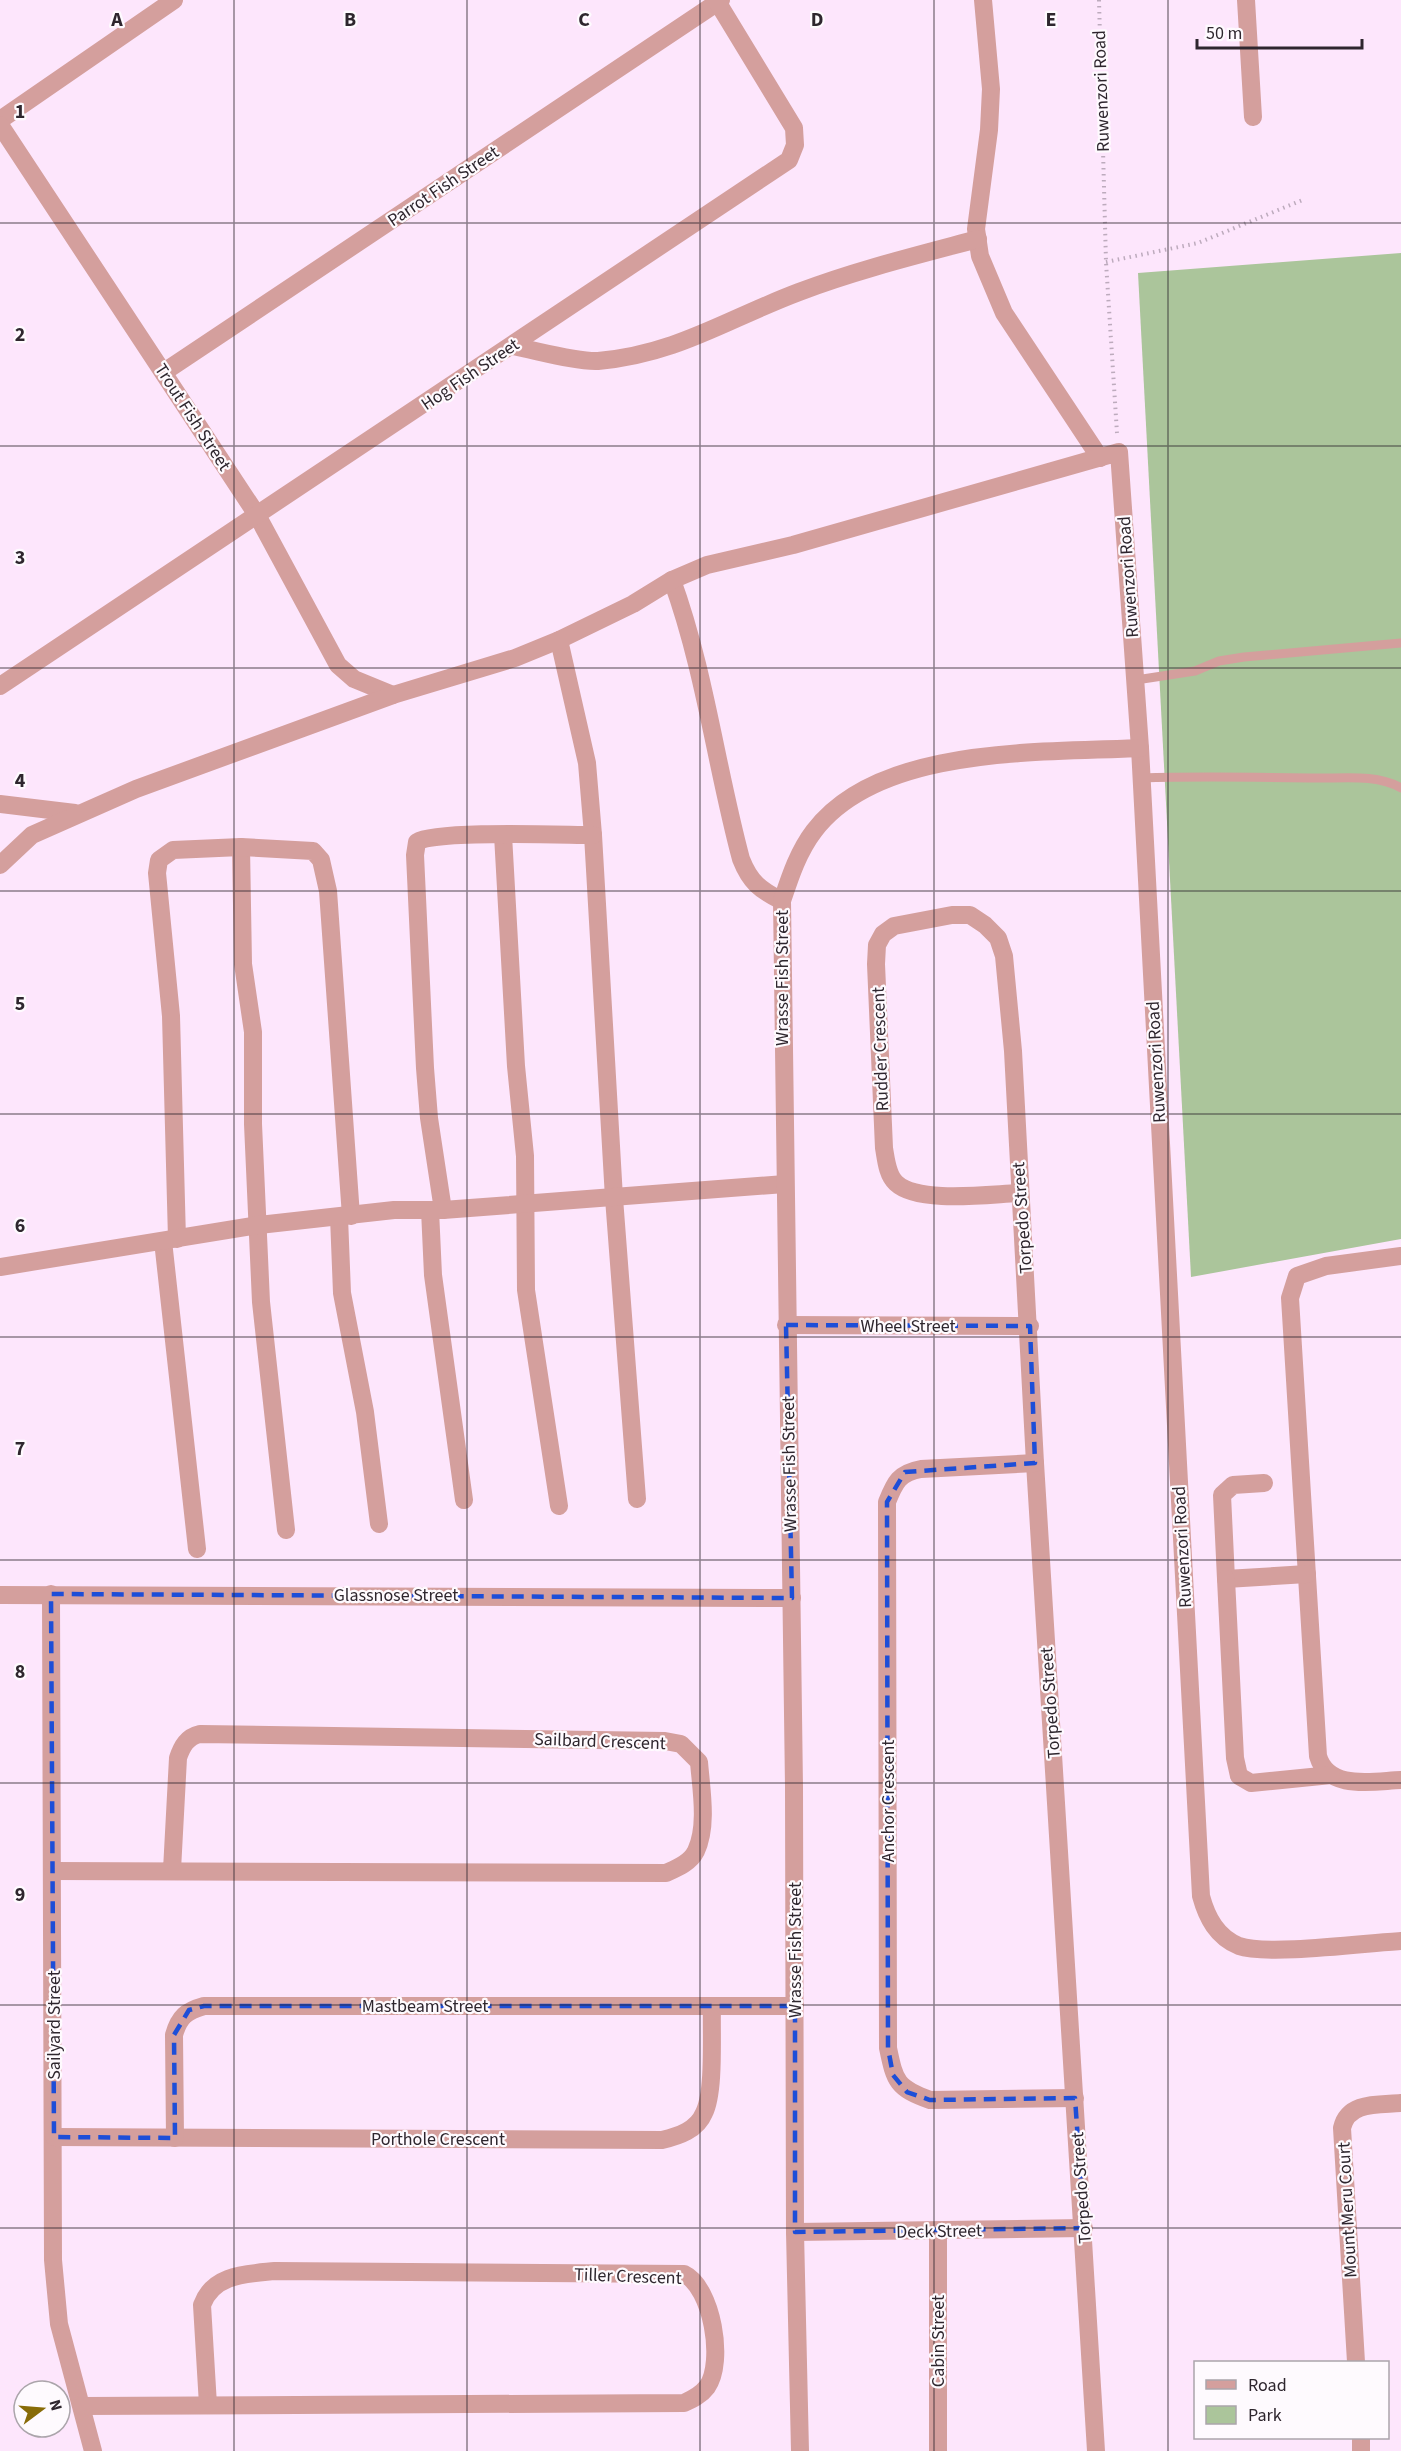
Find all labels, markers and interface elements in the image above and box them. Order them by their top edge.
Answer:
text: A [110,6,123,34]
text: B [344,6,356,34]
text: C [578,6,590,34]
text: D [811,6,823,34]
text: E [1046,6,1056,34]
scale bar [1197,12,1362,50]
text: 50 m [1206,21,1242,46]
street label: Ruwenzori Road [1087,30,1116,152]
text: 1 [15,98,25,126]
street label: Parrot Fish Street [383,140,504,233]
text: 2 [15,321,25,349]
street label: Hog Fish Street [416,332,524,417]
street label: Trout Fish Street [148,359,237,476]
street label: Ruwenzori Road [1112,515,1145,639]
text: 3 [15,544,25,572]
text: 4 [15,767,26,795]
street label: Wrasse Fish Street [770,910,795,1046]
street label: Rudder Crescent [866,986,895,1112]
text: 5 [15,990,25,1018]
street label: Ruwenzori Road [1141,1000,1172,1123]
street label: Torpedo Street [1006,1161,1039,1275]
text: 6 [15,1212,25,1240]
street label: Wheel Street [860,1314,956,1339]
street label: Wrasse Fish Street [776,1396,803,1532]
text: 7 [15,1435,25,1463]
street label: Ruwenzori Road [1167,1485,1198,1608]
street label: Glassnose Street [334,1583,458,1608]
street label: Torpedo Street [1034,1646,1067,1760]
text: 8 [15,1658,25,1686]
street label: Sailbard Crescent [534,1727,666,1756]
street label: Anchor Crescent [876,1740,901,1862]
text: 9 [15,1881,25,1909]
street label: Wrasse Fish Street [783,1882,808,2018]
street label: Sailyard Street [42,1970,67,2080]
street label: Mastbeam Street [362,1994,488,2019]
street label: Porthole Crescent [371,2127,505,2152]
street label: Torpedo Street [1065,2131,1098,2245]
street label: Mount Meru Court [1331,2141,1364,2279]
street label: Deck Street [896,2218,982,2245]
street label: Tiller Crescent [574,2262,682,2291]
street label: Cabin Street [926,2295,951,2387]
legend [1194,2361,1389,2439]
text: Road [1248,2373,1287,2398]
north arrow [12,2379,72,2439]
text: N [43,2397,67,2413]
text: Park [1248,2403,1282,2428]

